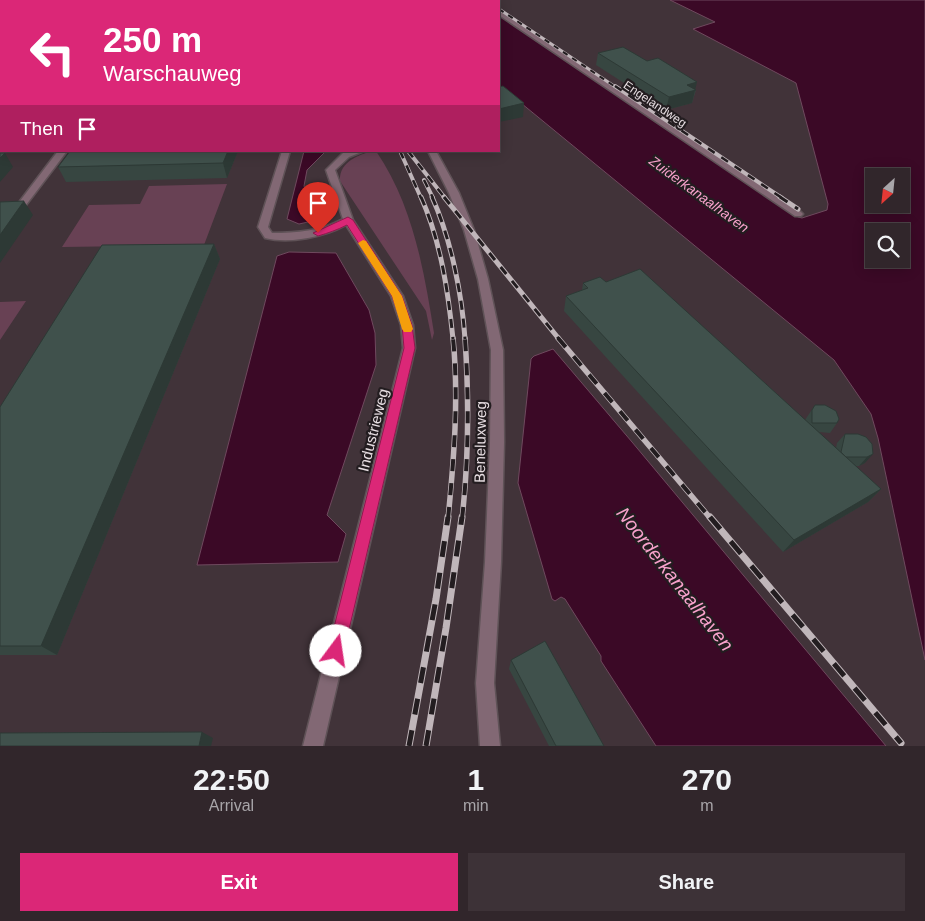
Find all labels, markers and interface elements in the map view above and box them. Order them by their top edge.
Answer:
icon: left [20,20,85,85]
text: 250 m [103,20,202,59]
text: Warschauweg [103,61,242,86]
street label: Engelandweg [621,78,689,130]
icon: arrive [73,115,101,143]
text: Then [20,118,63,139]
water label: Zuiderkanaalhaven [645,152,752,236]
north arrow [865,168,910,212]
map controls [865,168,910,268]
pin [297,182,339,233]
icon: arrive [304,189,332,217]
button: search [865,223,910,268]
street label: Industrieweg [354,387,392,473]
street label: Beneluxweg [471,401,489,483]
water label: Noorderkanaalhaven [612,503,738,655]
position arrow [309,624,361,676]
text: 22:50 [193,763,270,796]
text: 1 [467,763,484,796]
text: 270 [682,763,732,796]
text: Arrival [209,797,254,814]
text: min [463,797,489,814]
text: m [700,797,713,814]
button: Exit [20,853,458,911]
button: Share [468,853,905,911]

